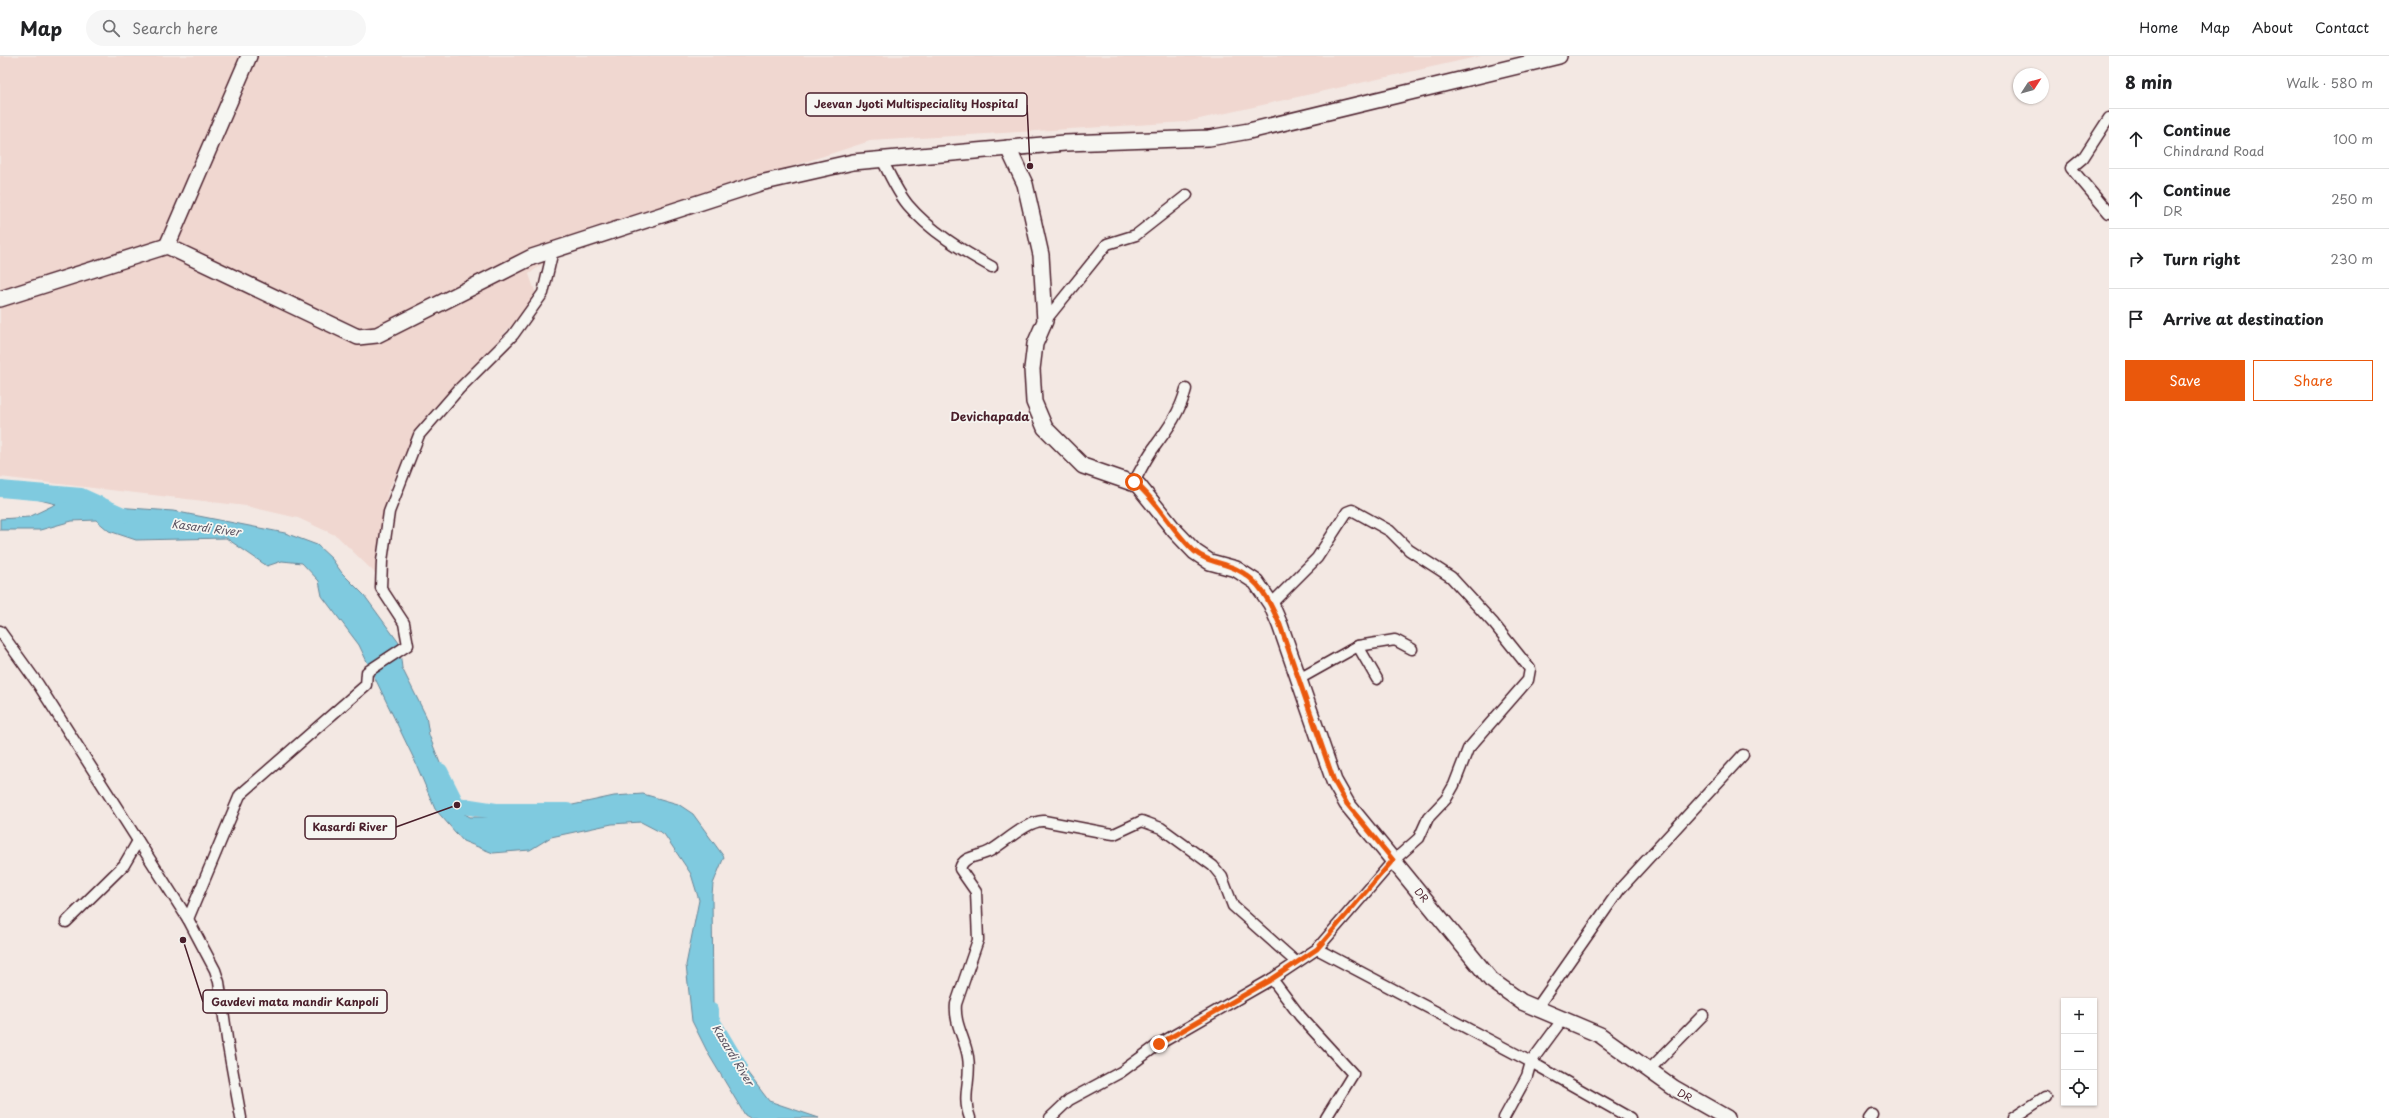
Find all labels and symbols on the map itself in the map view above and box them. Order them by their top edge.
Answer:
north arrow [2013,68,2049,104]
callout: Jeevan Jyoti Multispeciality Hospital [806,93,1027,116]
text: Jeevan Jyoti Multispeciality Hospital [814,95,1018,112]
district label: Devichapada [950,407,1030,425]
route start [1125,473,1143,491]
water label: Kasardi River [171,515,243,540]
callout: Kasardi River [305,816,396,839]
text: Kasardi River [312,818,388,835]
street label: DR [1412,884,1433,905]
callout: Gavdevi mata mandir Kanpoli [203,990,387,1013]
text: Gavdevi mata mandir Kanpoli [211,993,379,1010]
water label: Kasardi River [708,1021,759,1090]
route end [1150,1035,1168,1053]
street label: DR [1675,1084,1696,1105]

